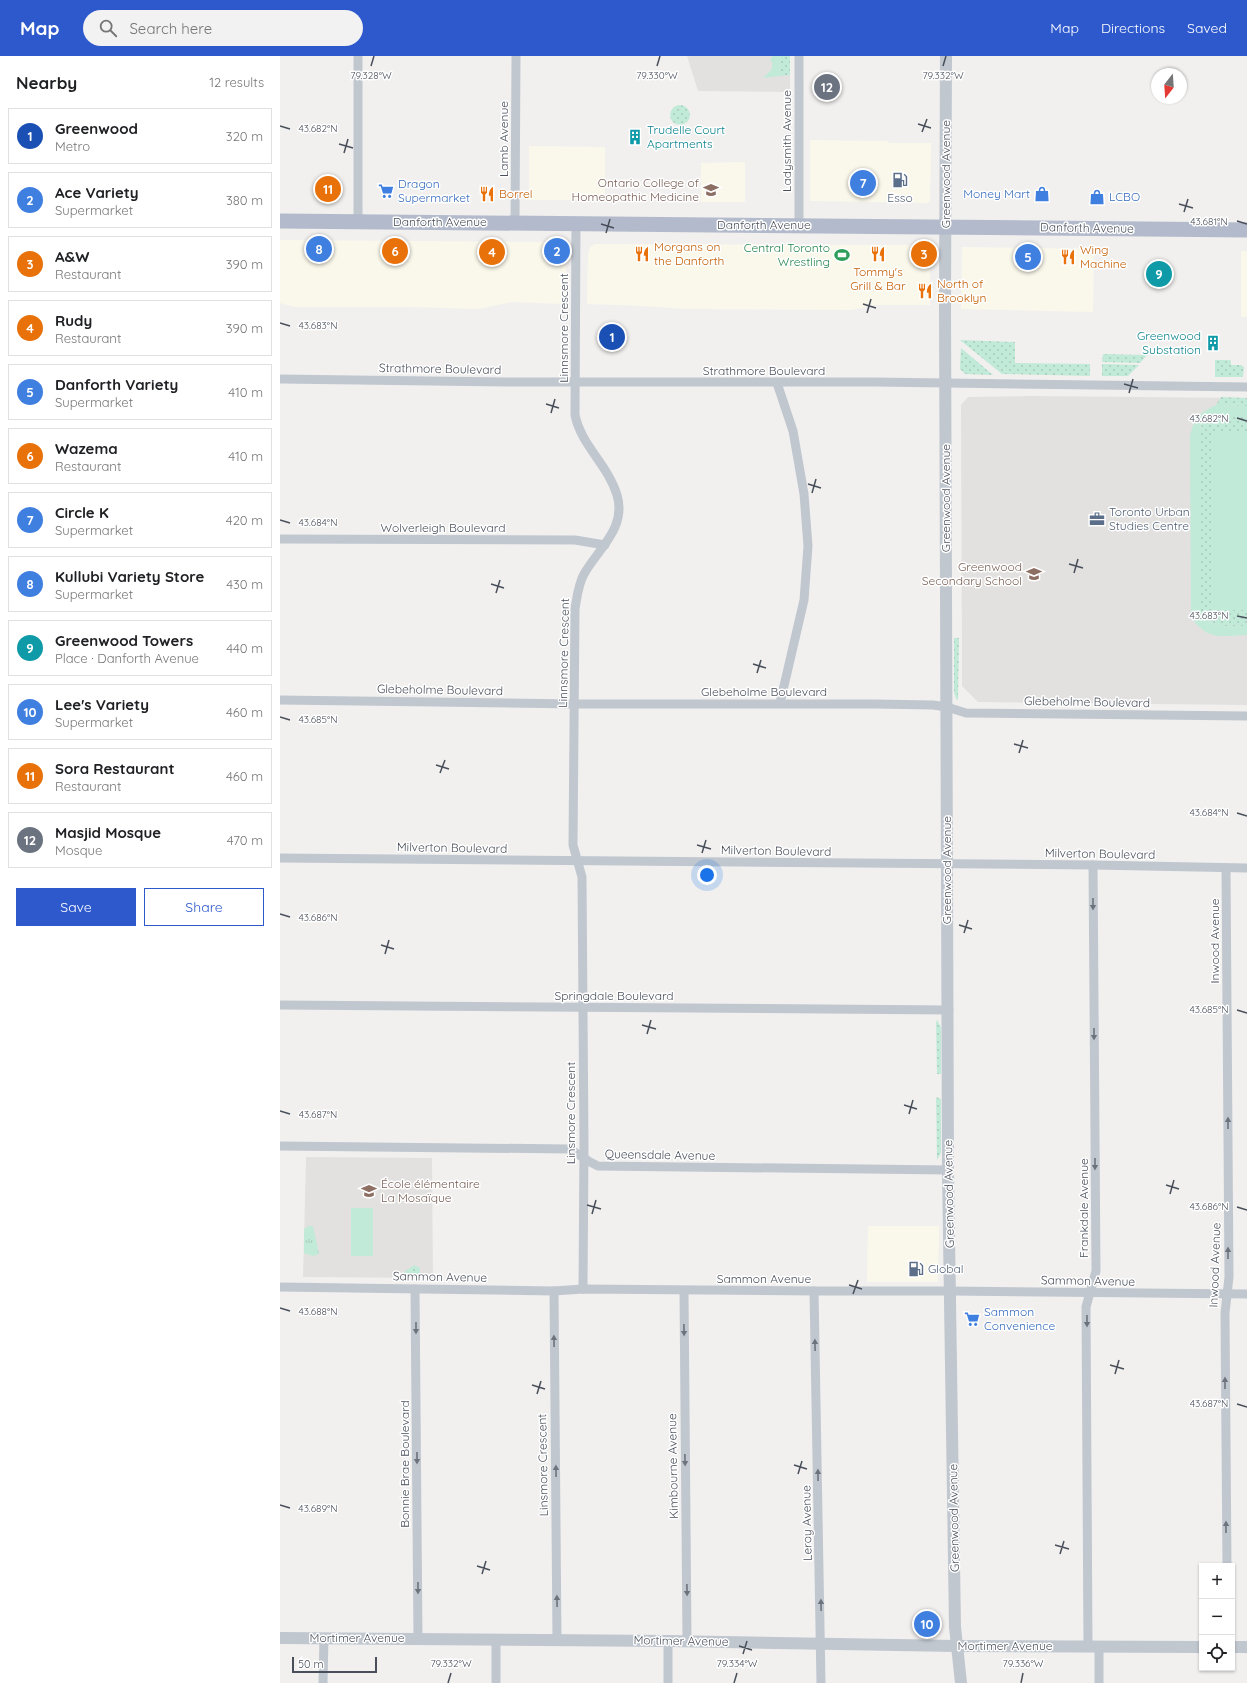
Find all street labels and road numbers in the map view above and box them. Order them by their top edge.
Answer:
street label: Ladysmith Avenue [779,90,794,192]
street label: Lamb Avenue [496,101,511,177]
street label: Greenwood Avenue [938,120,953,228]
street label: Danforth Avenue [393,214,487,229]
street label: Danforth Avenue [717,217,811,232]
street label: Danforth Avenue [1040,219,1134,236]
street label: Linnsmore Crescent [556,273,571,383]
street label: Strathmore Boulevard [379,360,501,377]
street label: Strathmore Boulevard [703,363,825,378]
street label: Greenwood Avenue [938,444,953,552]
street label: Wolverleigh Boulevard [381,520,505,535]
street label: Linnsmore Crescent [555,598,572,708]
street label: Glebeholme Boulevard [377,681,503,698]
street label: Glebeholme Boulevard [701,684,827,699]
street label: Glebeholme Boulevard [1024,693,1150,710]
street label: Greenwood Avenue [939,816,954,924]
street label: Milverton Boulevard [397,839,507,856]
street label: Milverton Boulevard [721,842,831,859]
street label: Milverton Boulevard [1045,845,1155,862]
street label: Inwood Avenue [1207,898,1222,984]
street label: Springdale Boulevard [554,988,674,1003]
street label: Linsmore Crescent [563,1062,578,1164]
street label: Greenwood Avenue [940,1140,957,1248]
street label: Queensdale Avenue [605,1146,716,1163]
street label: Frankdale Avenue [1076,1158,1091,1258]
street label: Inwood Avenue [1206,1222,1223,1308]
street label: Sammon Avenue [393,1268,488,1285]
street label: Sammon Avenue [717,1271,811,1286]
street label: Sammon Avenue [1041,1272,1136,1289]
street label: Bonnie Brae Boulevard [397,1400,412,1528]
street label: Kimbourne Avenue [664,1413,681,1519]
street label: Linsmore Crescent [534,1414,551,1516]
street label: Greenwood Avenue [945,1464,962,1572]
street label: Leroy Avenue [798,1485,815,1561]
street label: Mortimer Avenue [309,1630,405,1645]
street label: Mortimer Avenue [633,1632,729,1649]
street label: Mortimer Avenue [957,1638,1053,1653]

